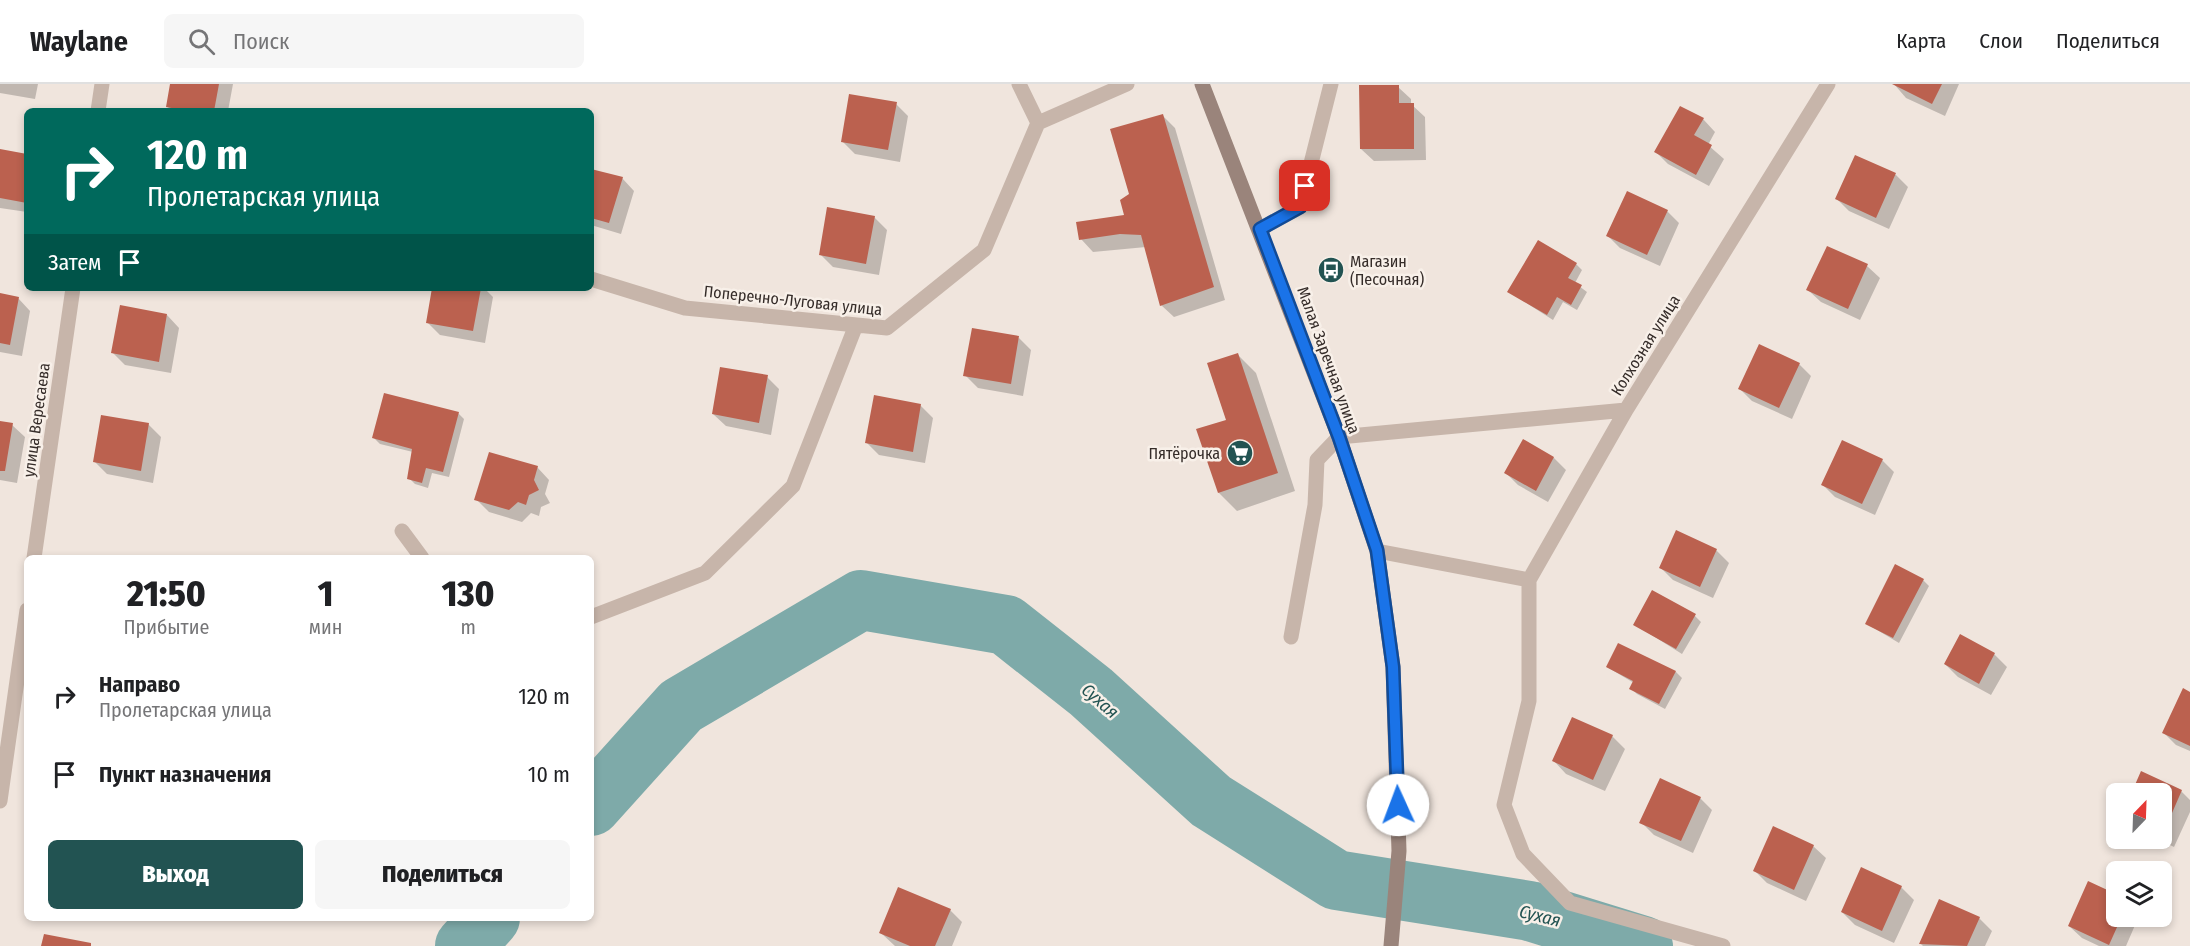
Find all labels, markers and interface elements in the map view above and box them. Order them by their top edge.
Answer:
search box [164,14,584,68]
text: Waylane [30,25,128,58]
icon: search [185,25,218,58]
text: Поиск [233,28,289,55]
text: Карта [1896,28,1946,54]
text: Слои [1979,28,2023,54]
text: Поделиться [2056,28,2160,54]
text: 120 m [147,130,248,180]
icon: right [48,132,126,210]
pin [1279,160,1330,211]
icon: arrive [1288,169,1321,202]
text: Пролетарская улица [147,181,380,213]
icon: arrive [113,246,146,279]
text: Затем [48,249,101,276]
place label: Магазин (Песочная) [1350,252,1424,289]
bus stop icon: Магазин (Песочная) [1316,255,1346,285]
street label: Поперечно-Луговая улица [703,282,883,319]
street label: Малая Заречная улица [1293,284,1364,436]
street label: Колхозная улица [1607,291,1684,399]
street label: улица Вересаева [19,362,54,478]
supermarket icon: Пятёрочка [1225,438,1255,468]
place label: Пятёрочка [1148,444,1220,463]
text: 21:50 [127,572,206,616]
text: 1 [318,572,333,616]
text: 130 [442,572,495,616]
text: Прибытие [123,615,209,639]
text: мин [309,615,342,639]
text: m [460,615,476,639]
text: Направо [99,671,180,698]
water label: Сухая [1077,679,1123,723]
icon: right [48,680,81,713]
text: 120 m [518,683,570,710]
text: Пролетарская улица [99,698,272,722]
icon: arrive [48,758,81,791]
text: Пункт назначения [99,761,271,788]
text: 10 m [528,761,570,788]
position arrow [1366,773,1430,837]
north arrow [2106,783,2172,849]
map controls [2106,783,2172,927]
button: Выход [48,840,303,909]
button: Поделиться [315,840,570,909]
button: layers [2106,861,2172,927]
water label: Сухая [1517,900,1563,932]

